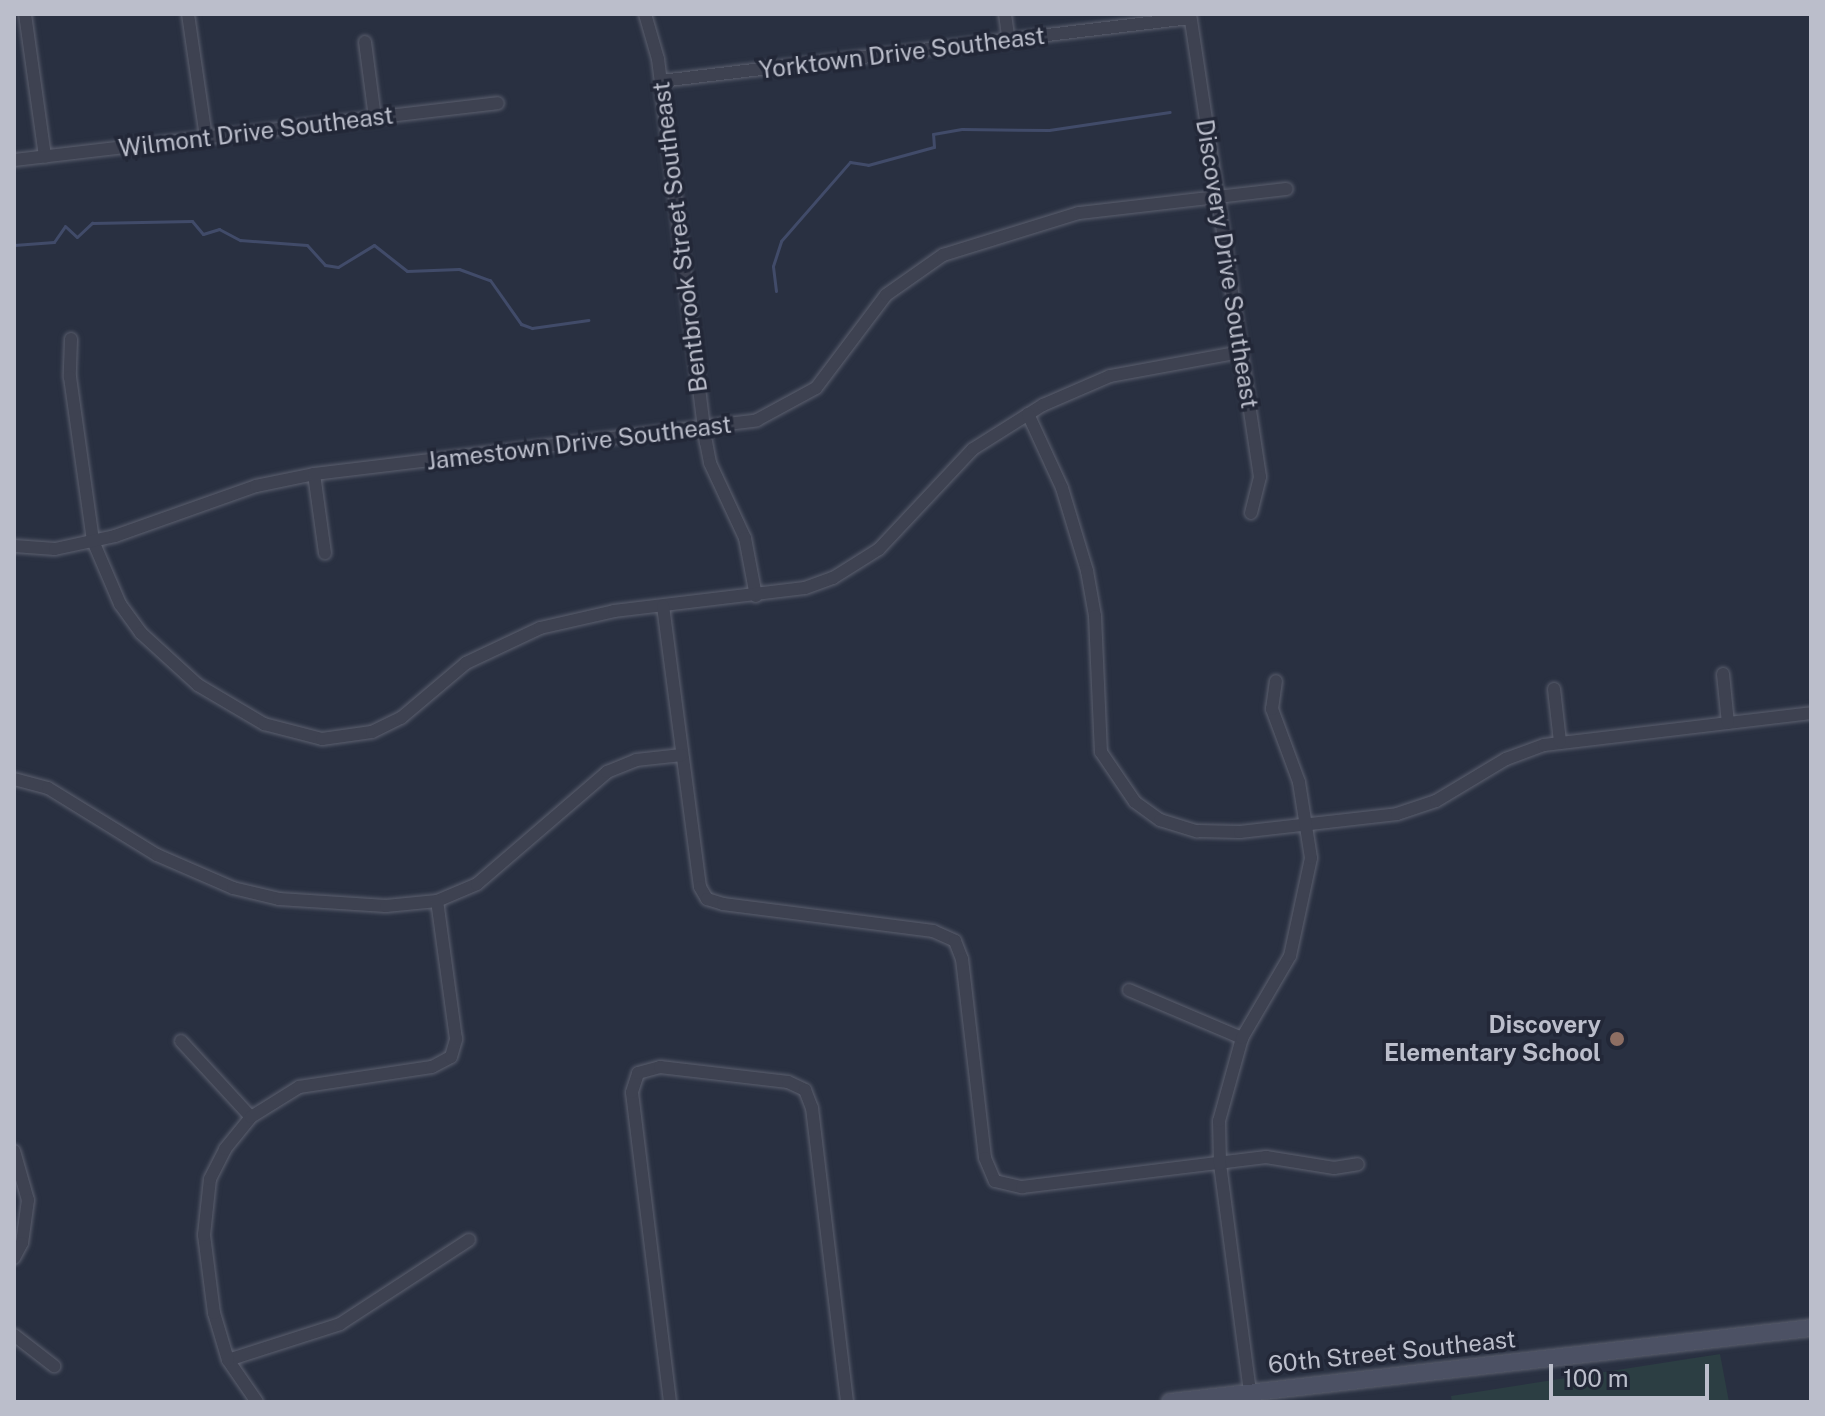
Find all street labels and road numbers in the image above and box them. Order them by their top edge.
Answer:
street label: Yorktown Drive Southeast [757,21,1047,85]
street label: Bentbrook Street Southeast [647,80,713,394]
street label: Wilmont Drive Southeast [117,101,395,163]
street label: Discovery Drive Southeast [1190,117,1264,411]
street label: Jamestown Drive Southeast [425,410,733,476]
street label: 60th Street Southeast [1267,1325,1517,1379]

